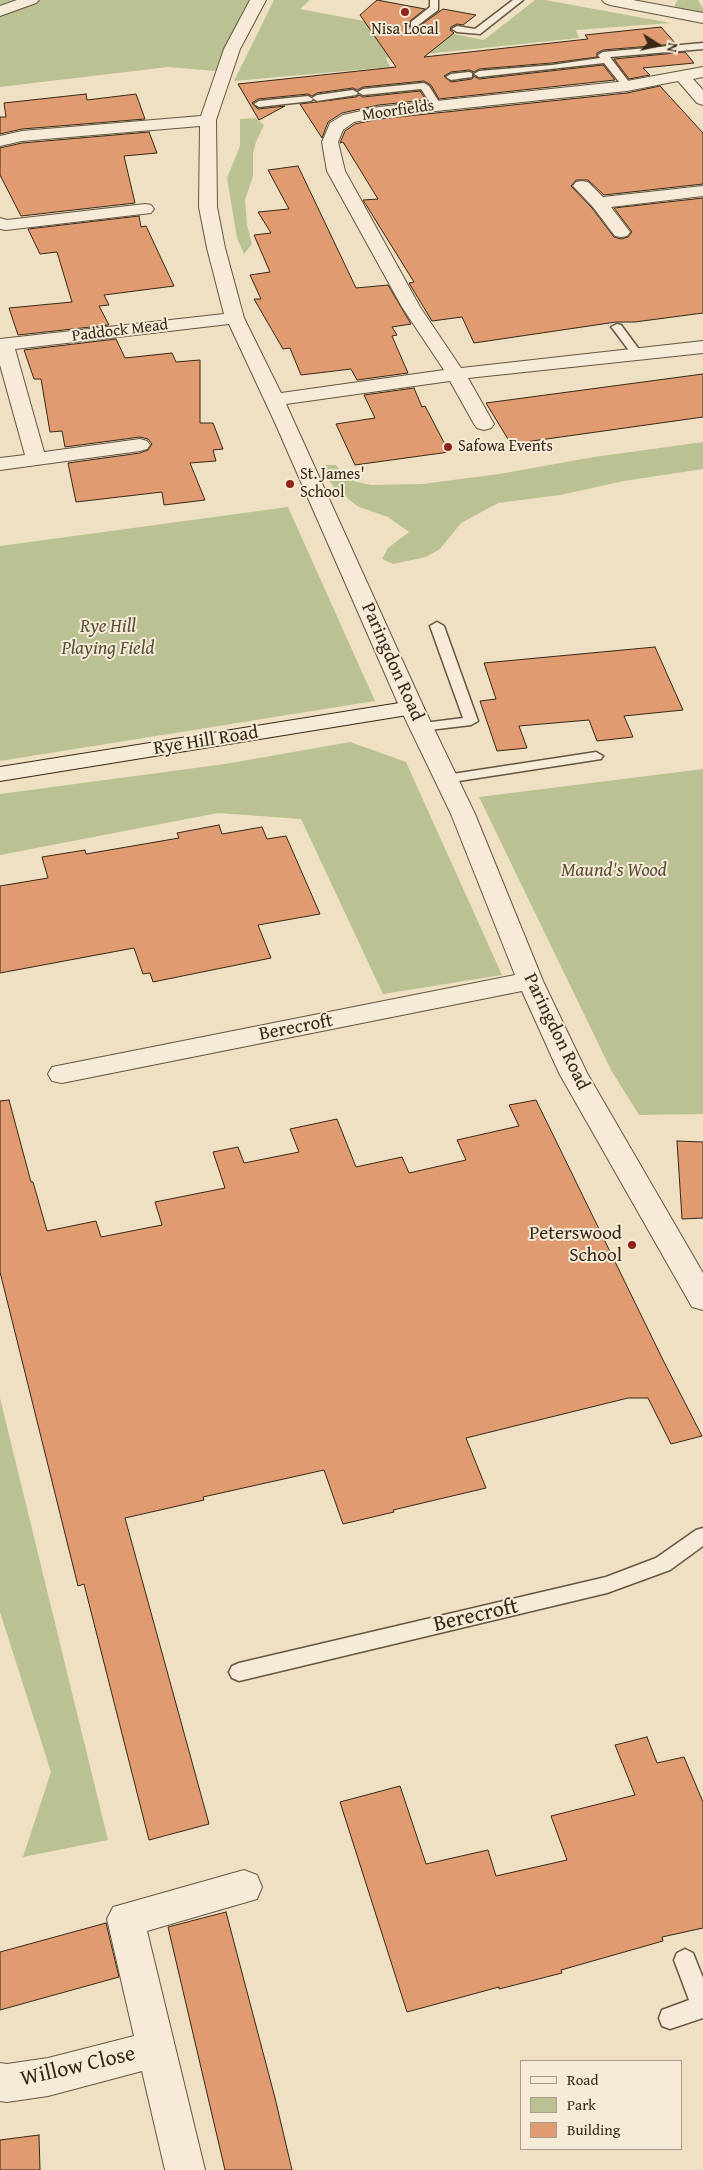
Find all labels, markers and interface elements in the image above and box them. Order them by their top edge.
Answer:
marker: Nisa Local [399,6,411,18]
place label: Nisa Local [371,20,439,40]
north arrow [633,20,683,70]
text: N [662,41,683,54]
street label: Moorfields [361,96,435,126]
street label: Paddock Mead [71,316,169,346]
place label: Safowa Events [458,437,553,457]
marker: Safowa Events [442,441,454,453]
place label: St. James' School [300,465,365,503]
marker: St. James' School [284,478,296,490]
street label: Paringdon Road [356,599,428,725]
park label: Rye Hill Playing Field [61,616,155,660]
street label: Rye Hill Road [152,721,260,761]
park label: Maund's Wood [561,860,667,882]
street label: Paringdon Road [518,970,594,1094]
street label: Berecroft [257,1010,335,1046]
place label: Peterswood School [529,1223,622,1267]
marker: Peterswood School [626,1239,638,1251]
street label: Berecroft [431,1593,521,1639]
street label: Willow Close [18,2041,138,2093]
legend [520,2060,683,2150]
text: Road [567,2069,598,2090]
text: Park [567,2094,596,2115]
text: Building [567,2119,620,2140]

